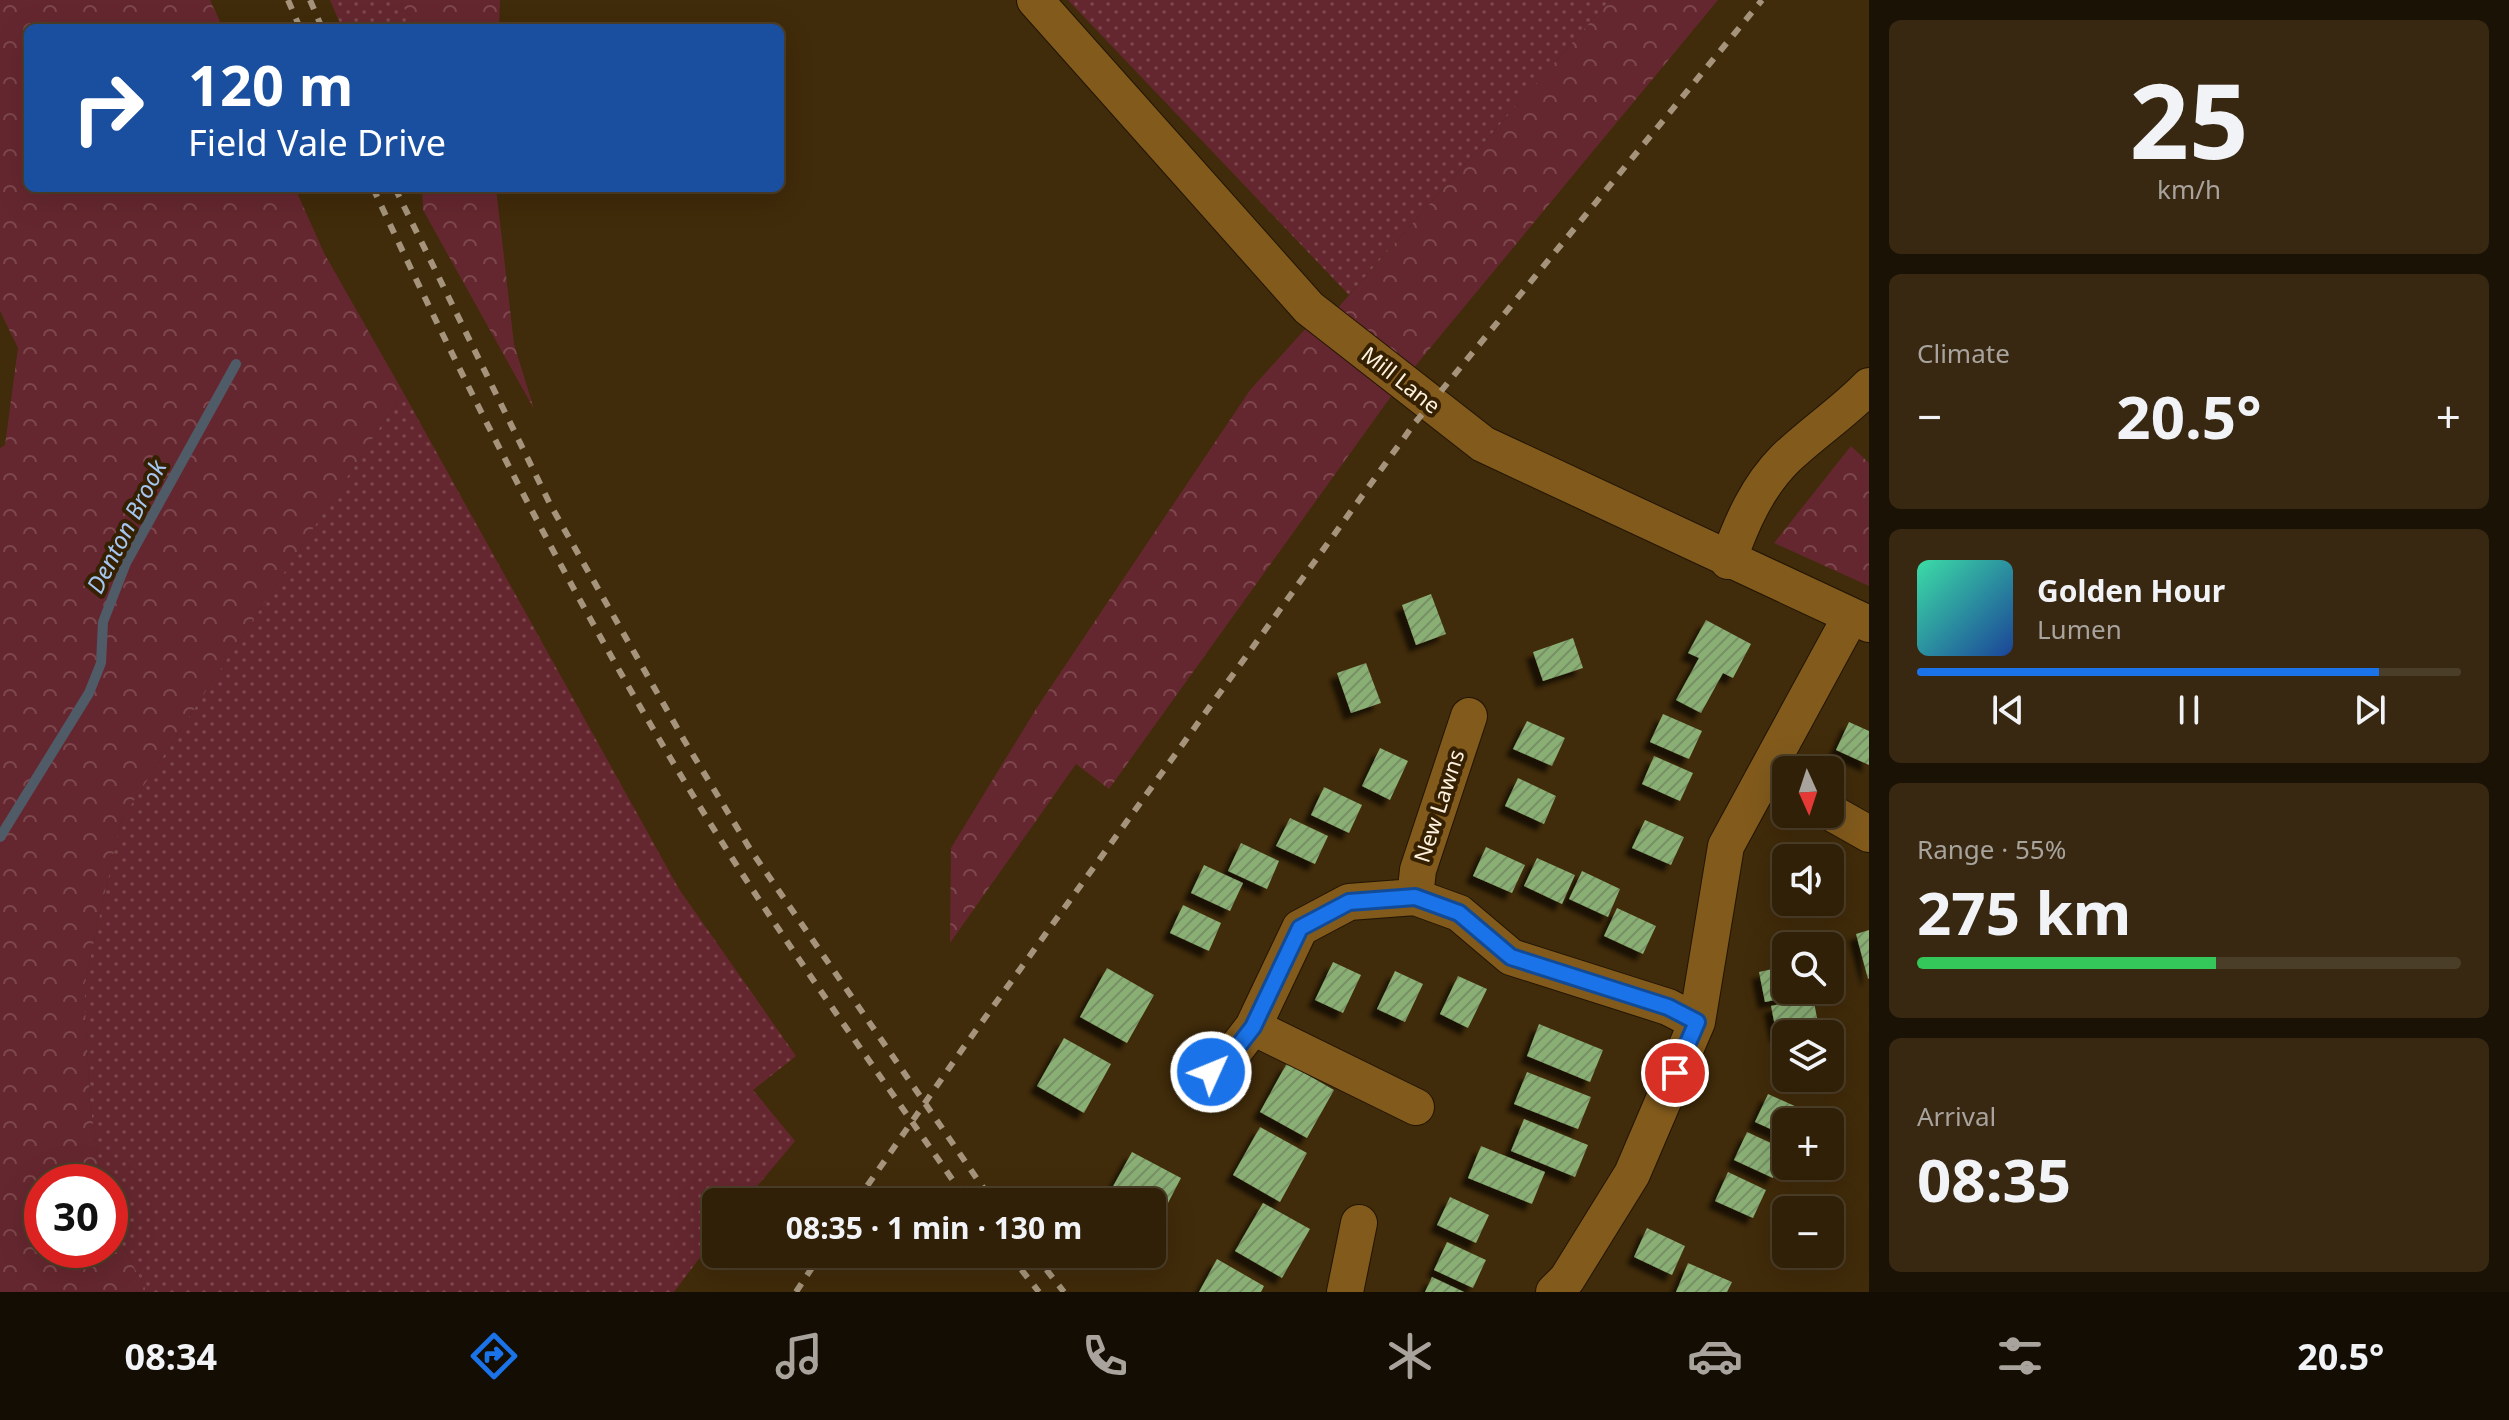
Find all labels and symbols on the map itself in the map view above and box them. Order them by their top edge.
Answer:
street label: Mill Lane [1356,339,1447,420]
water label: Denton Brook [78,453,174,599]
street label: New Lawns [1406,745,1470,866]
north arrow [1772,756,1844,828]
position arrow [1169,1030,1253,1114]
pin [1641,1039,1709,1107]
speed limit sign: 30 [24,1164,128,1268]

